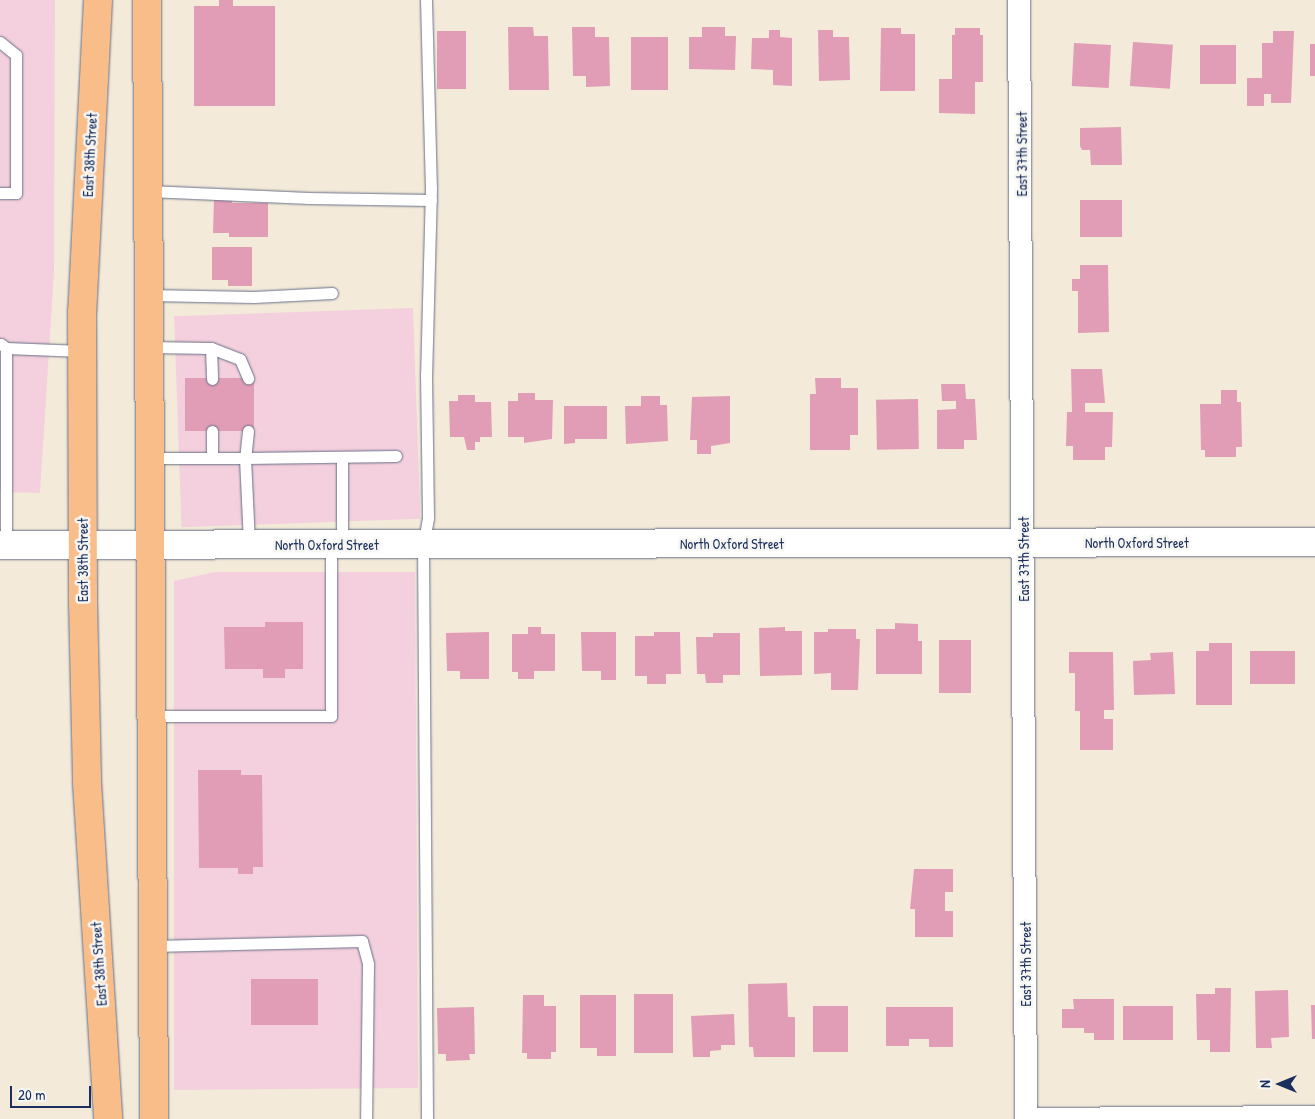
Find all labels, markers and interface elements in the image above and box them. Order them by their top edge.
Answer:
street label: East 37th Street [1014,112,1030,196]
street label: East 38th Street [79,113,101,197]
street label: East 37th Street [1016,517,1032,601]
street label: East 38th Street [75,518,91,602]
street label: North Oxford Street [1085,535,1189,551]
street label: North Oxford Street [680,536,784,552]
street label: North Oxford Street [275,537,379,553]
street label: East 38th Street [88,922,110,1006]
street label: East 37th Street [1018,922,1034,1006]
north arrow [1255,1059,1305,1109]
scale bar [12,1076,94,1108]
text: N [1255,1080,1274,1088]
text: 20 m [18,1084,45,1105]

